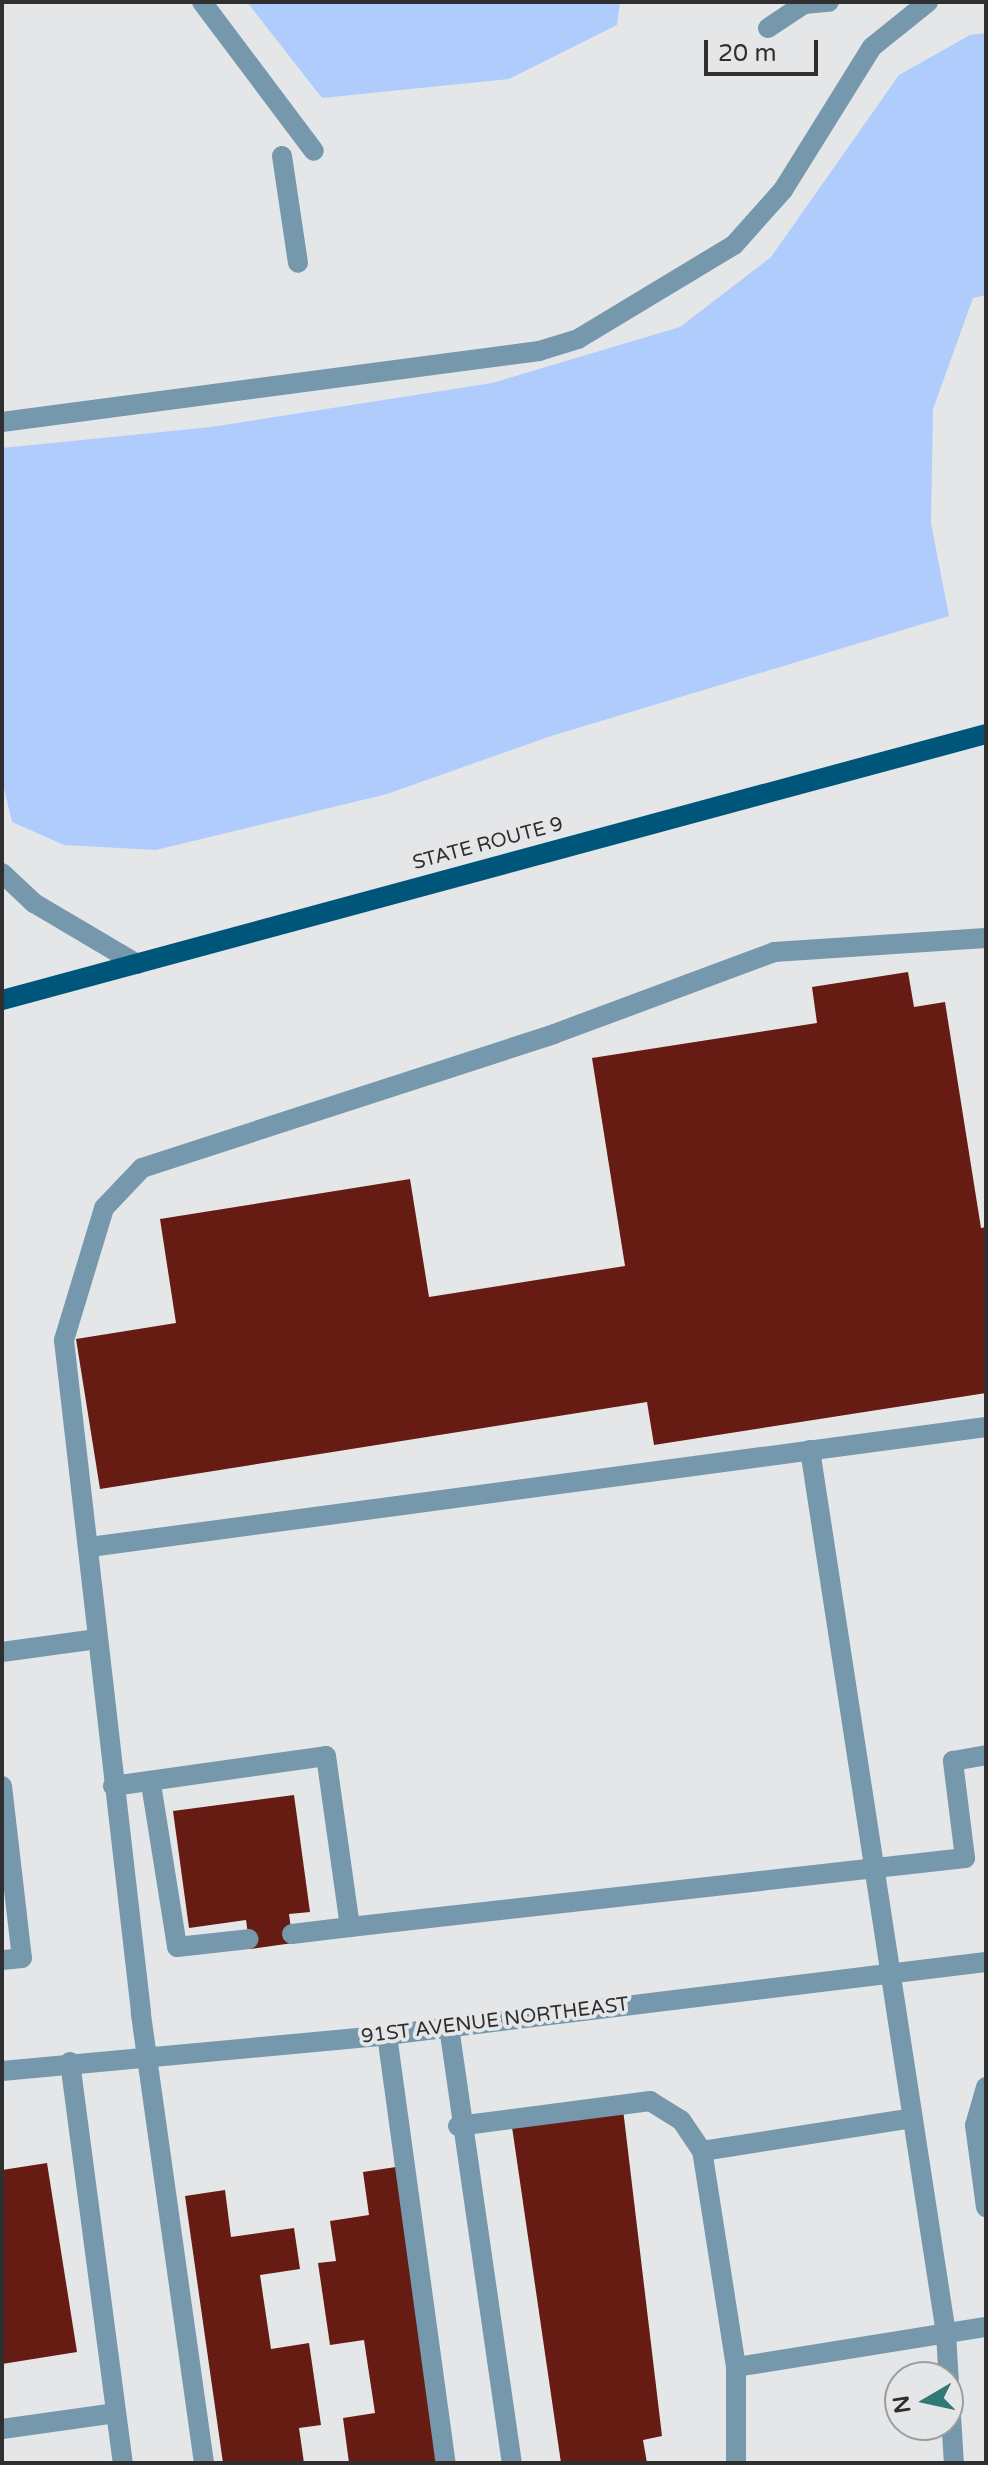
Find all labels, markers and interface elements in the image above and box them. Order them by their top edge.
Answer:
scale bar [708,24,822,74]
text: 20 m [718,39,776,68]
street label: STATE ROUTE 9 [410,812,566,876]
street label: 91ST AVENUE NORTHEAST [360,1993,630,2049]
north arrow [884,2361,964,2441]
text: N [888,2394,916,2415]

